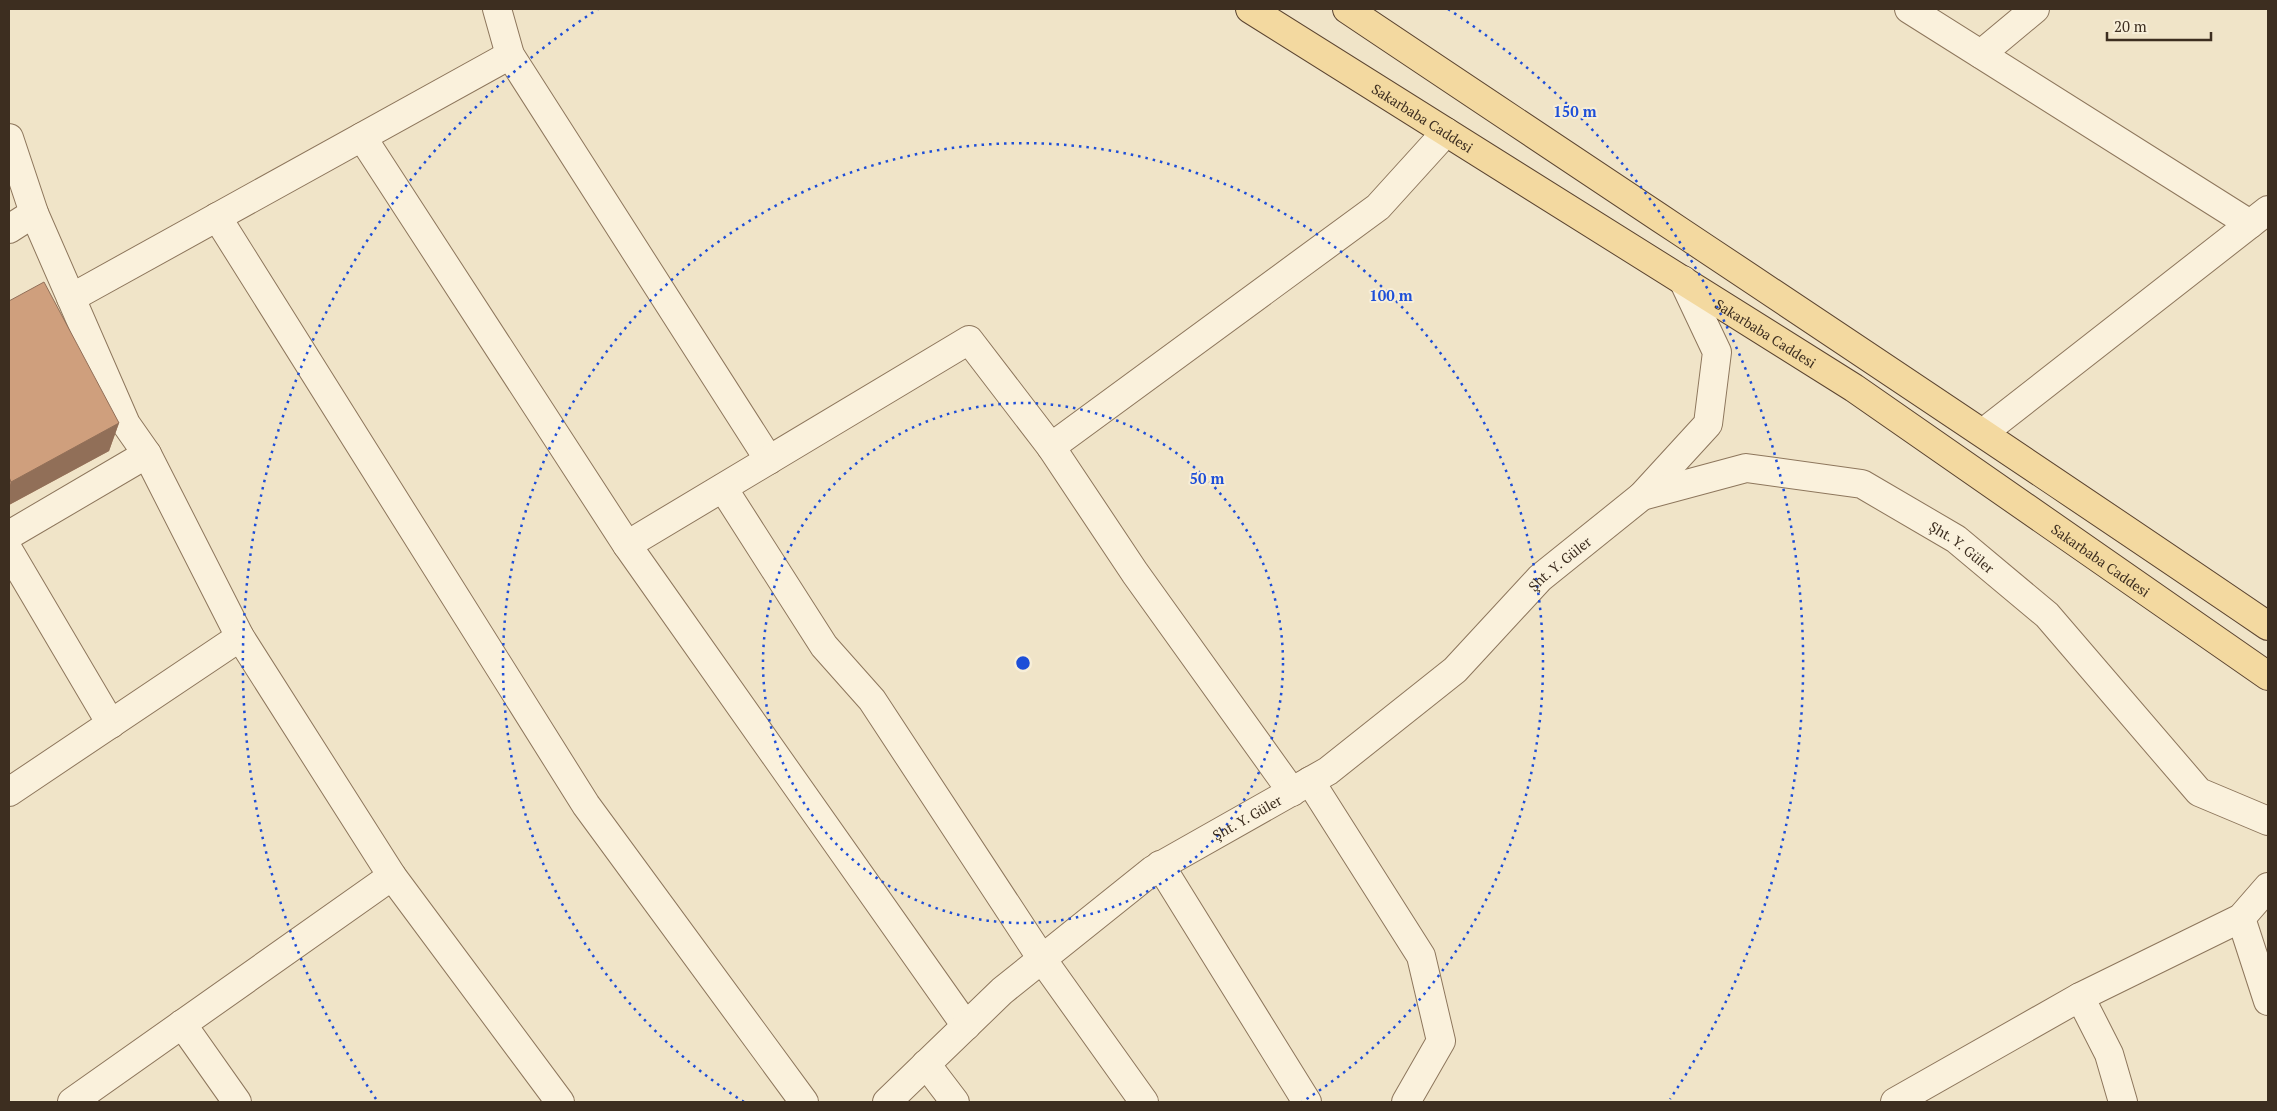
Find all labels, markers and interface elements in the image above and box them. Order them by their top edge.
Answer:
scale bar [2107,10,2211,42]
text: 20 m [2114,16,2147,36]
street label: Sakarbaba Caddesi [1369,79,1477,156]
text: 150 m [1553,101,1597,121]
text: 100 m [1369,285,1413,305]
street label: Sakarbaba Caddesi [1712,294,1820,372]
text: 50 m [1190,468,1225,488]
street label: Şht. Y. Güler [1926,516,1999,577]
street label: Sakarbaba Caddesi [2048,519,2154,601]
street label: Şht. Y. Güler [1523,531,1595,595]
centre of rings [1014,654,1032,672]
street label: Şht. Y. Güler [1209,790,1285,844]

